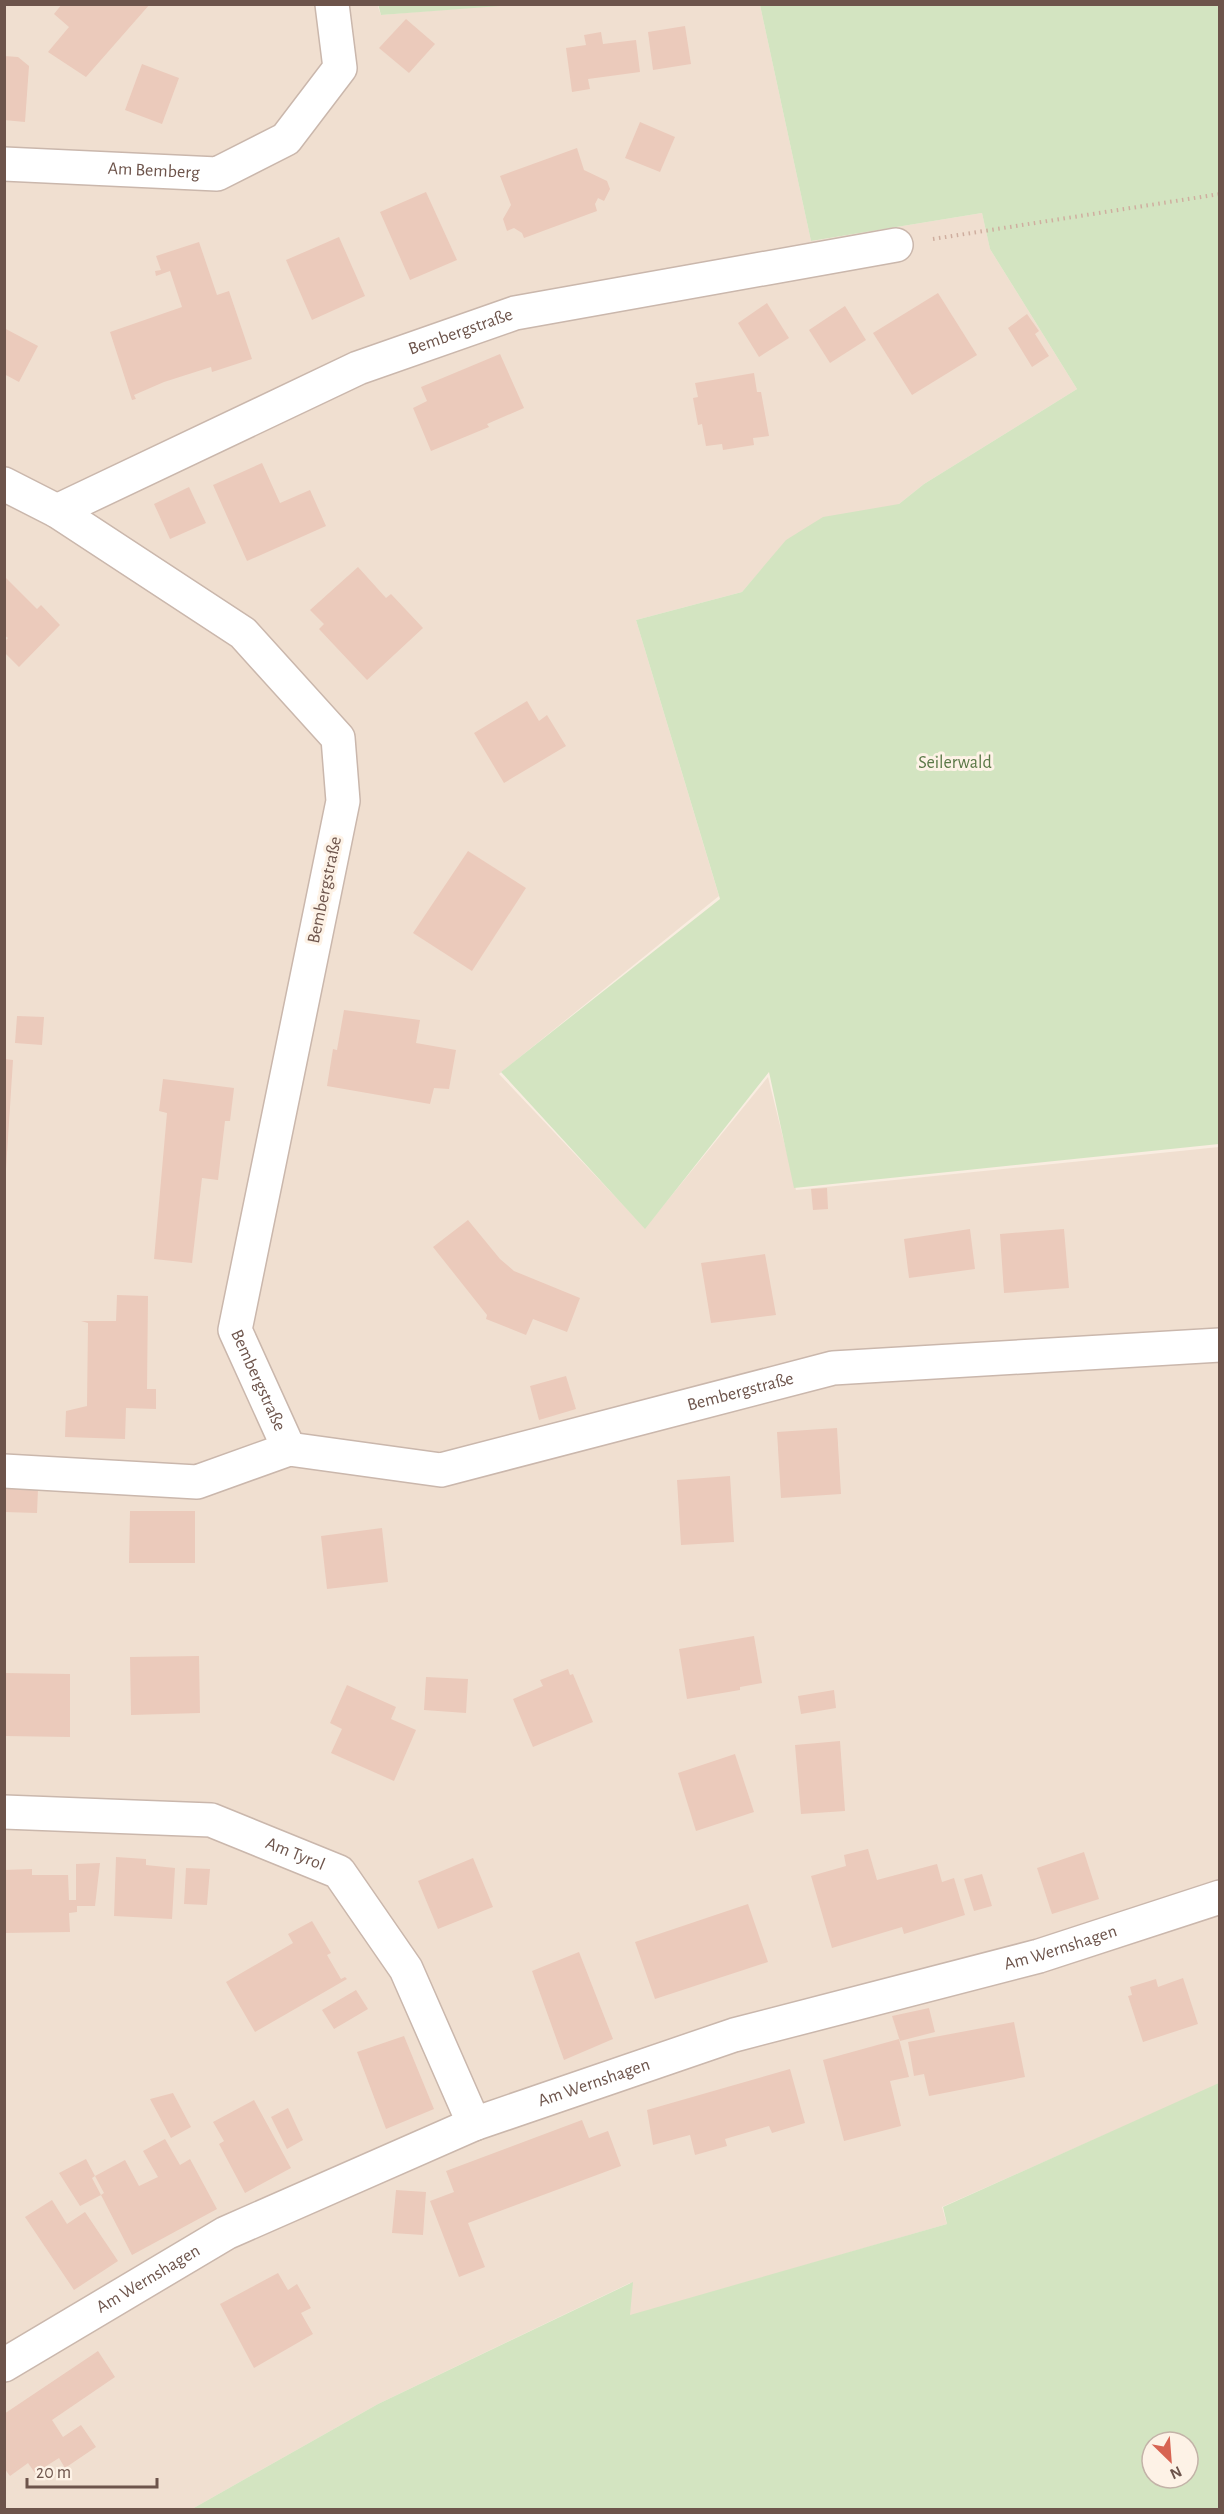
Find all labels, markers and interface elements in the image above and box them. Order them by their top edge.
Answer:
street label: Am Bemberg [107,160,200,182]
street label: Bembergstraße [406,306,515,359]
park label: Seilerwald [918,754,992,772]
street label: Bembergstraße [305,835,345,945]
street label: Bembergstraße [227,1327,289,1434]
street label: Bembergstraße [685,1370,796,1415]
street label: Am Tyrol [263,1834,327,1874]
street label: Am Wernshagen [1002,1922,1119,1974]
street label: Am Wernshagen [536,2055,652,2110]
street label: Am Wernshagen [93,2241,203,2317]
north arrow [1140,2430,1200,2490]
scale bar [27,2451,158,2489]
text: N [1167,2463,1184,2482]
text: 20 m [36,2464,71,2482]

